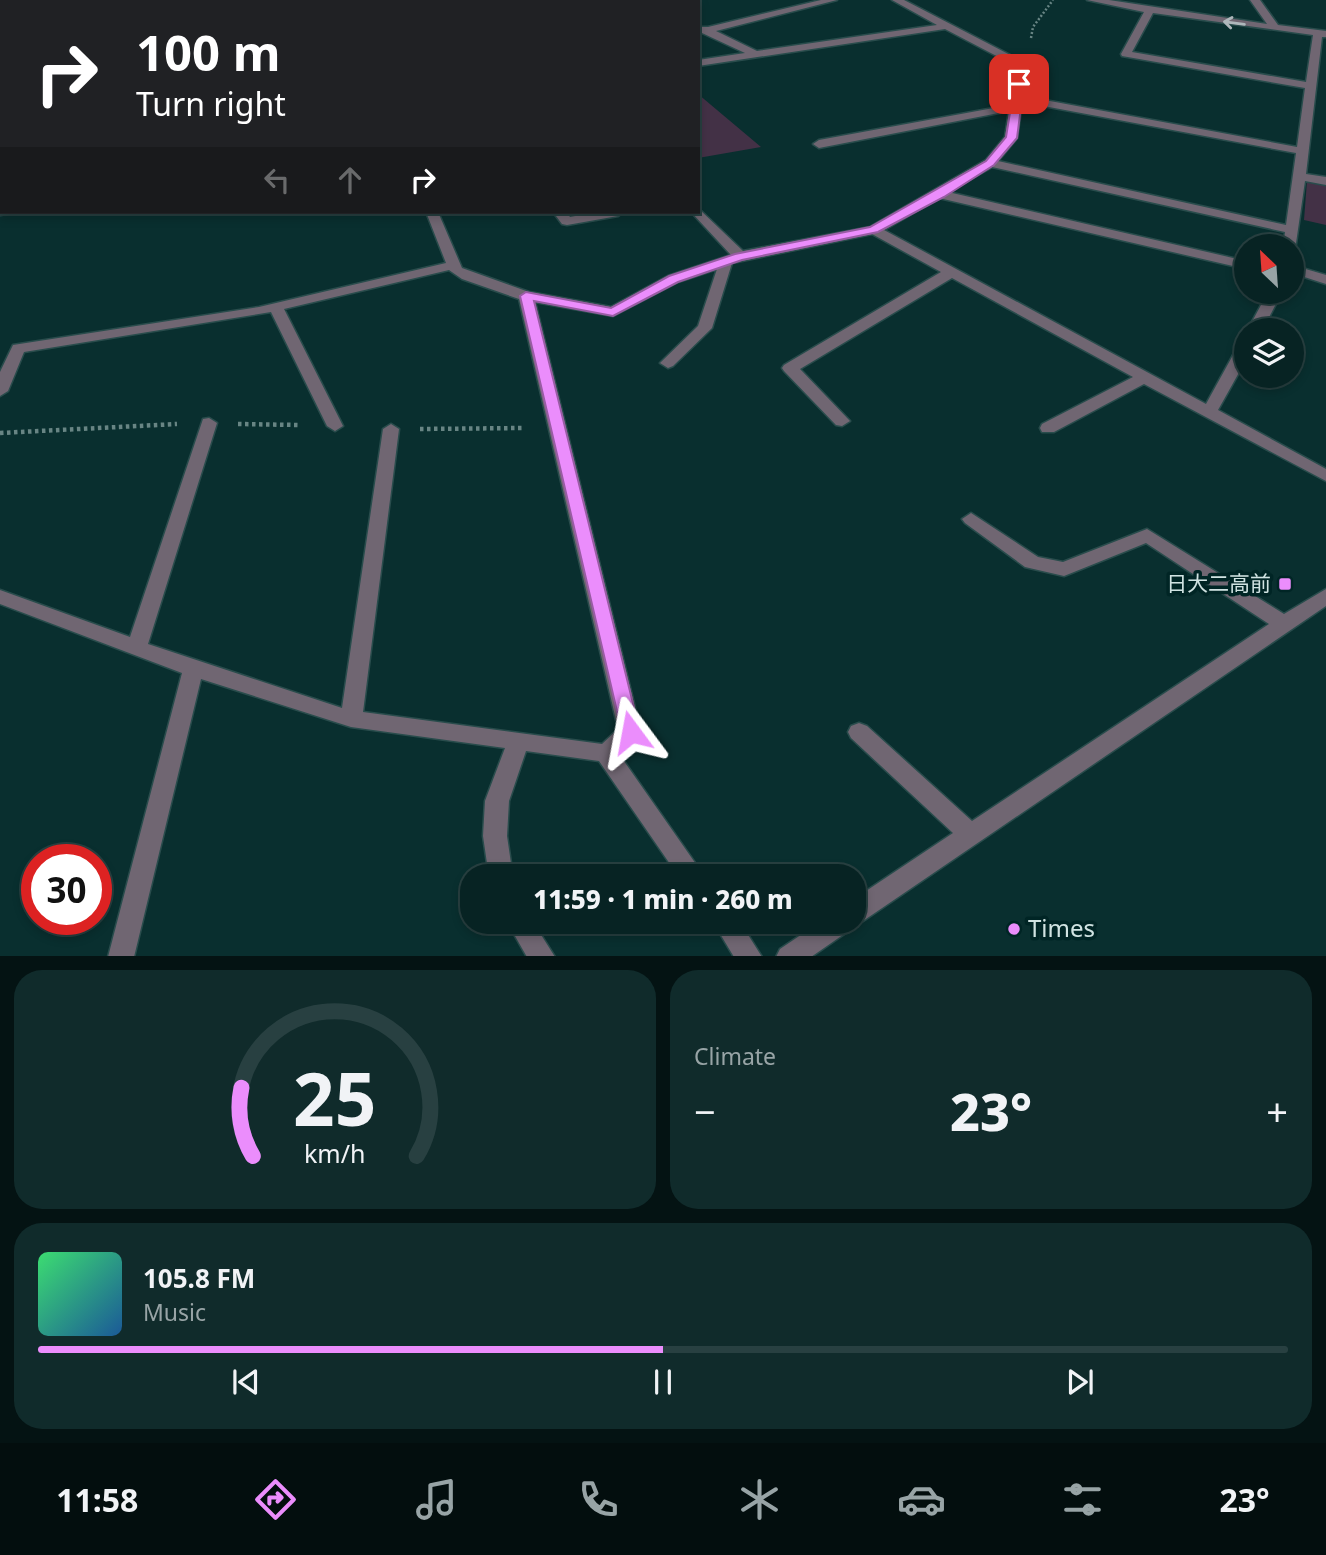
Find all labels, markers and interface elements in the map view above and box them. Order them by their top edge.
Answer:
one-way arrow [1223,16,1246,29]
text: 100 m [136,19,281,85]
icon: right [21,28,112,119]
pin [989,54,1049,114]
icon: arrive [1000,65,1038,103]
text: Turn right [136,82,286,125]
icon: left [258,161,296,199]
icon: ahead [331,161,369,199]
icon: right [404,161,442,199]
north arrow [1234,234,1304,304]
map controls [1234,234,1304,388]
button: layers [1234,318,1304,388]
place label: 日大二高前 [1166,569,1271,597]
marker: 日大二高前 [1277,576,1293,592]
position arrow [594,695,668,769]
speed limit sign: 30 [21,844,112,935]
text: 11:59 · 1 min · 260 m [533,881,793,917]
place label: Times [1028,911,1095,944]
marker: Times [1006,921,1022,937]
text: Climate [694,1040,776,1072]
text: 25 [293,1048,377,1147]
text: 23° [950,1075,1032,1146]
text: − [694,1085,716,1137]
text: + [1266,1085,1288,1137]
text: km/h [304,1135,366,1169]
text: 105.8 FM [143,1260,255,1296]
text: Music [143,1296,206,1328]
icon: previous [227,1363,265,1401]
icon: pause [644,1363,682,1401]
icon: next [1061,1363,1099,1401]
icon: directions [251,1475,300,1524]
icon: music [412,1475,461,1524]
icon: phone [574,1475,623,1524]
icon: climate [735,1475,784,1524]
icon: car [897,1475,946,1524]
icon: filters [1058,1475,1107,1524]
text: 11:58 [56,1478,138,1521]
text: 23° [1220,1478,1270,1521]

